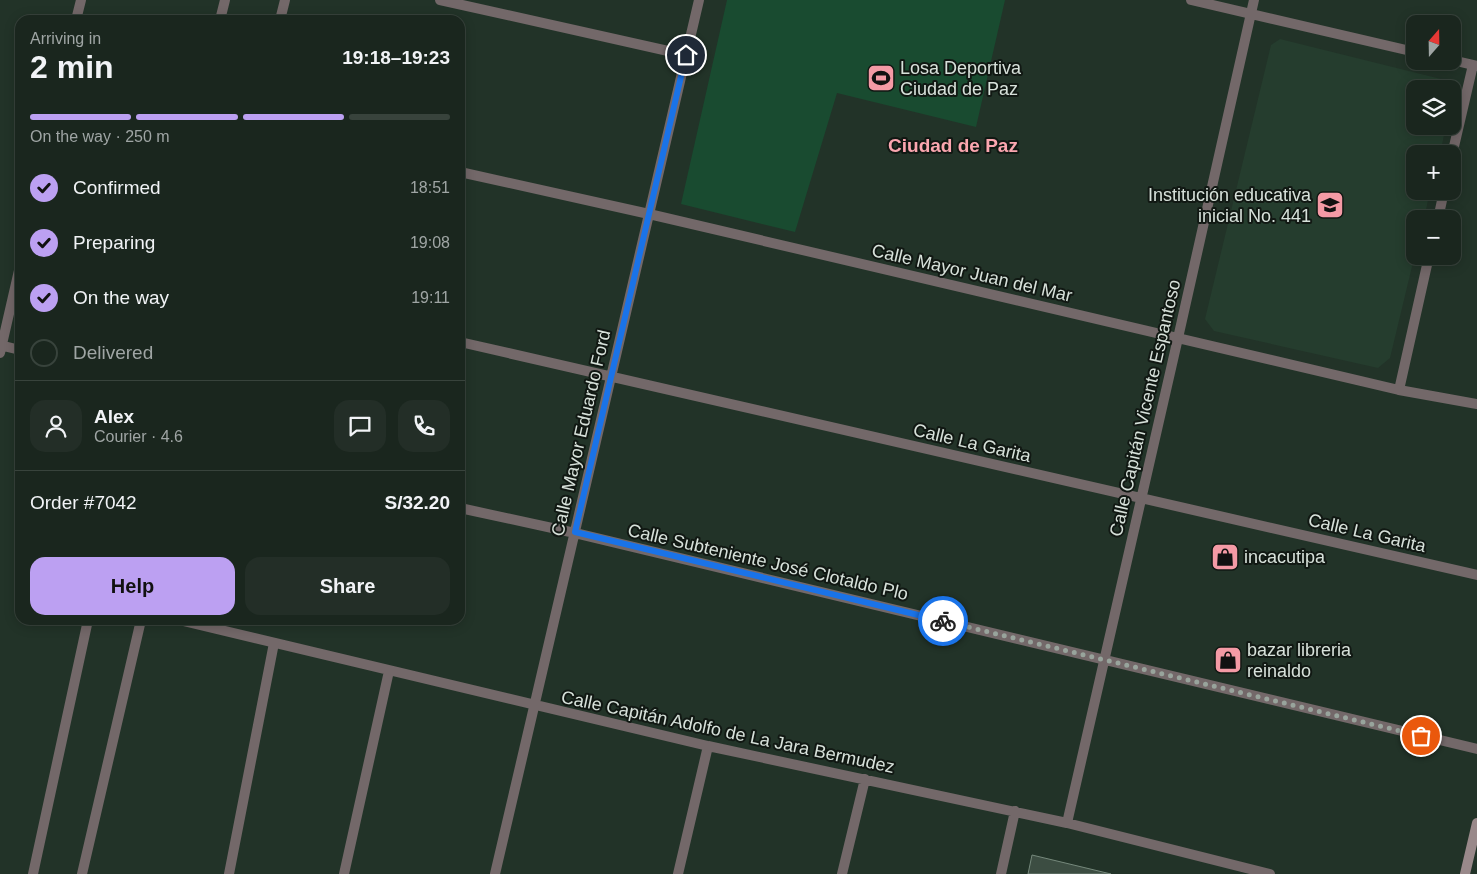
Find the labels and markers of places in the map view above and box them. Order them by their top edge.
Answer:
pin [665,34,707,76]
place label: Losa Deportiva Ciudad de Paz [900,58,1022,99]
sports icon: Losa Deportiva Ciudad de Paz [866,63,896,93]
place label: Institución educativa inicial No. 441 [1148,185,1312,226]
school or university icon: Institución educativa inicial No. 441 [1315,190,1345,220]
shop icon: incacutipa [1210,542,1240,572]
place label: incacutipa [1244,547,1326,567]
place label: bazar libreria reinaldo [1247,640,1352,681]
shop icon: bazar libreria reinaldo [1213,645,1243,675]
pin [1400,715,1442,757]

